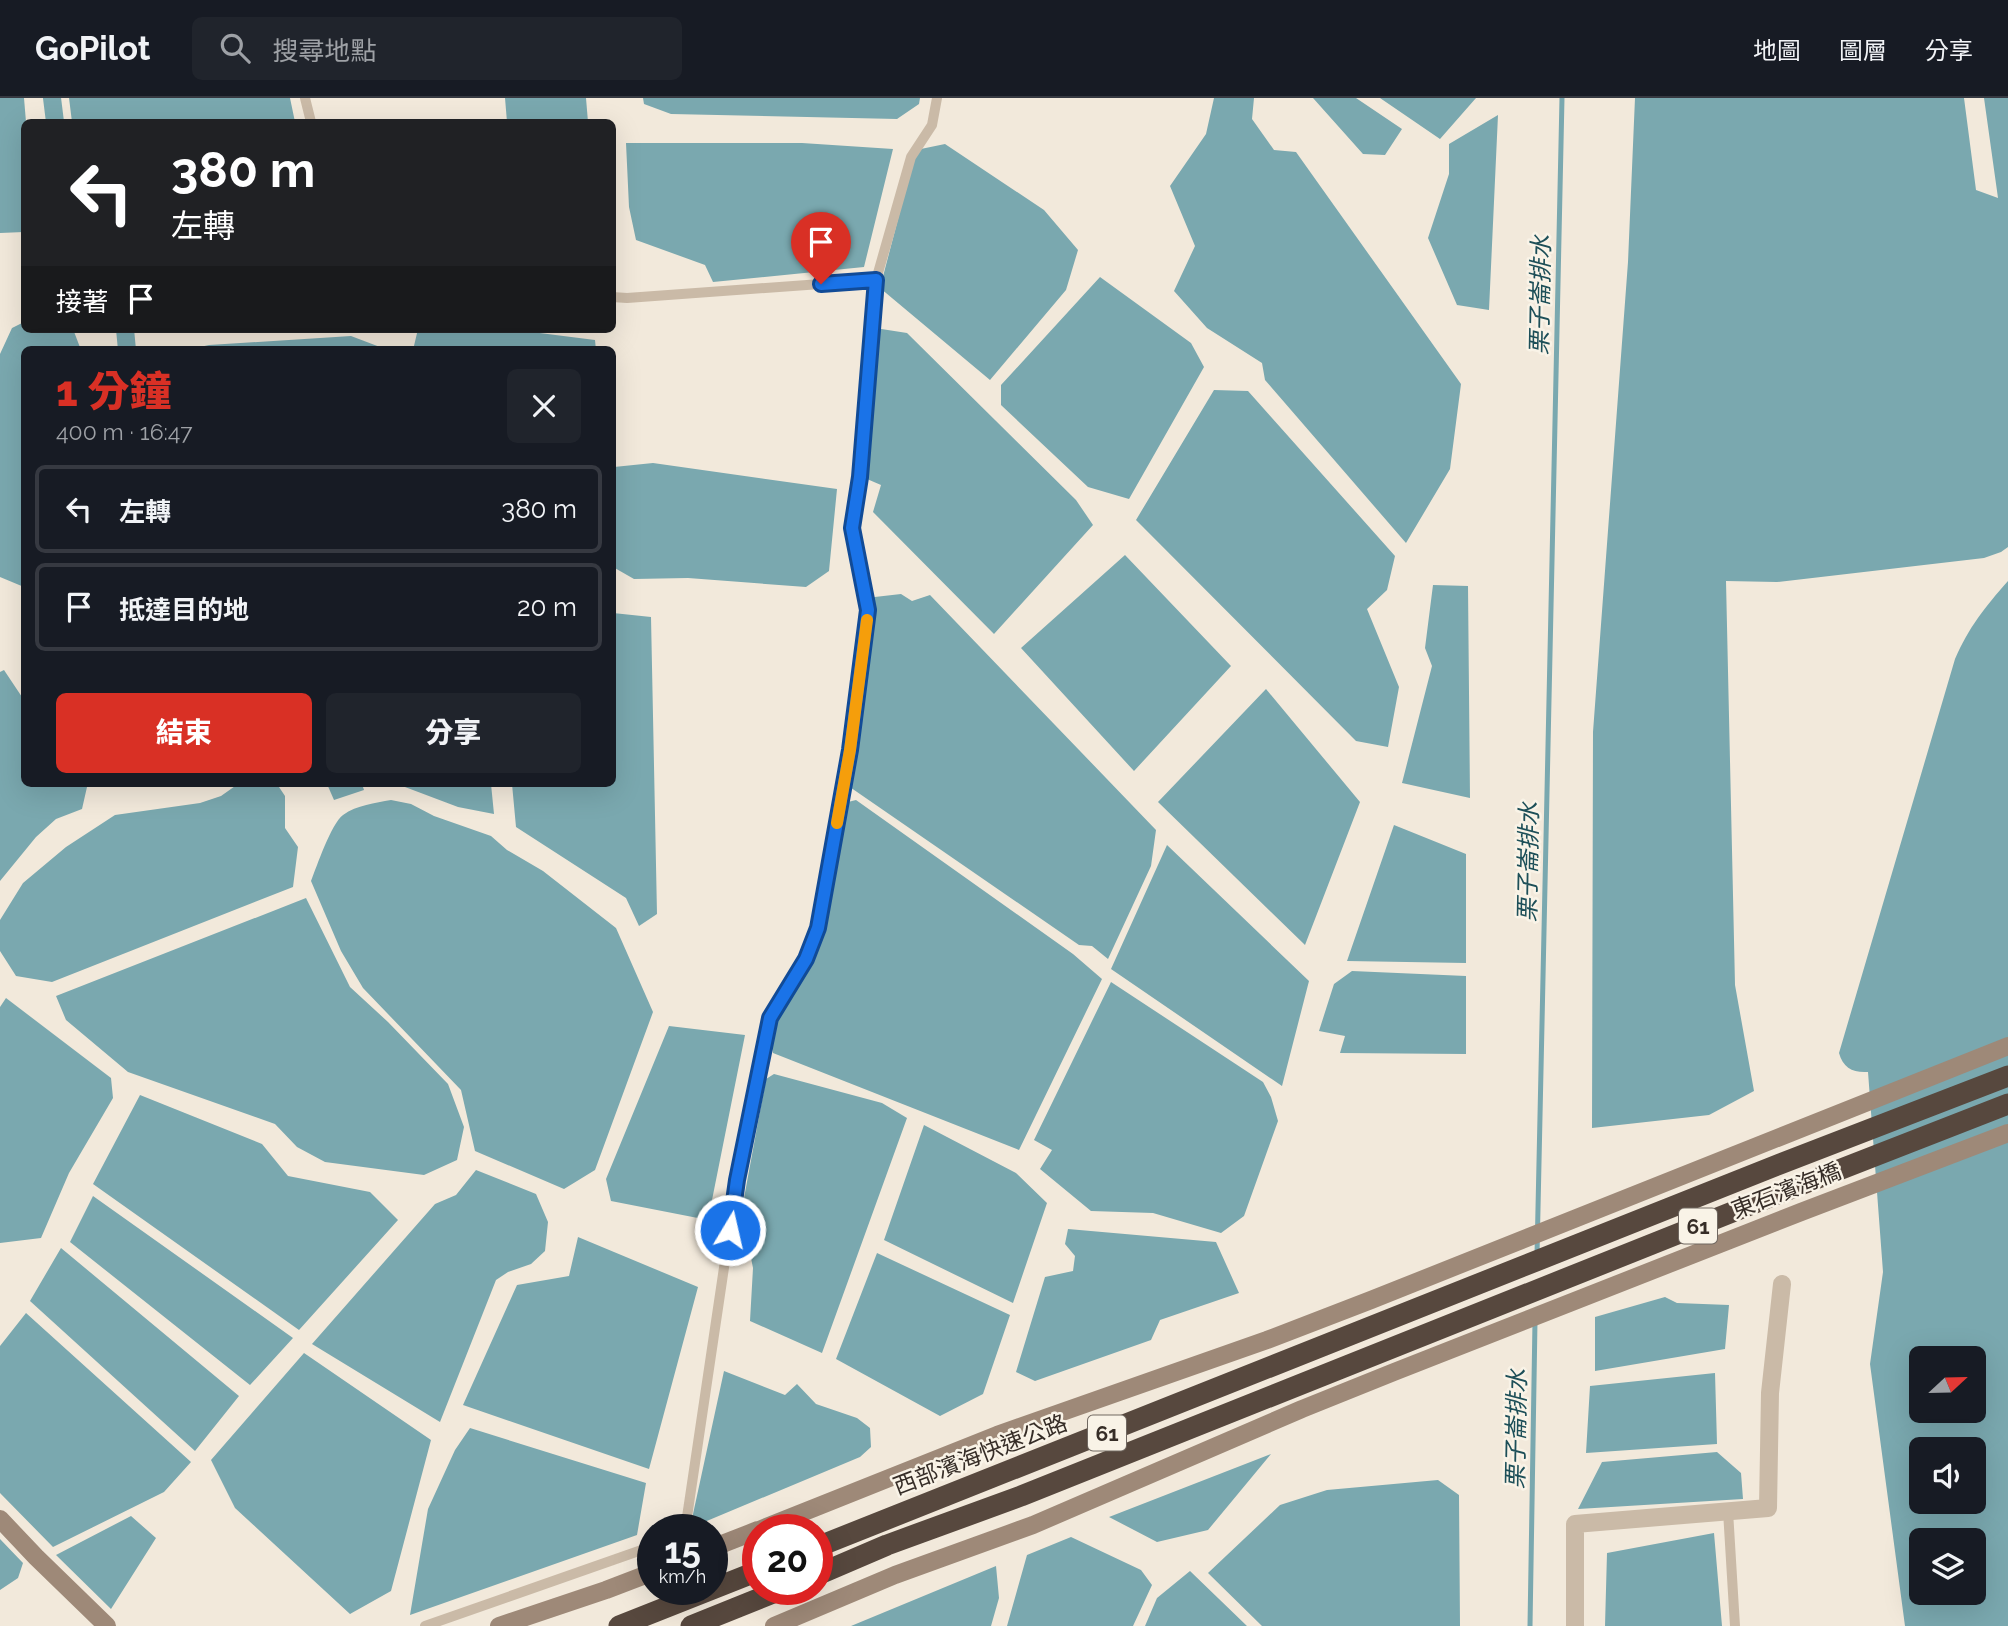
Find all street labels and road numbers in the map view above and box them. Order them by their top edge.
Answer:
street label: 東石濱海橋 [1727,1157,1845,1223]
road number: 61 [1679,1208,1717,1244]
street label: 西部濱海快速公路 [889,1408,1071,1500]
road number: 61 [1088,1416,1126,1450]

